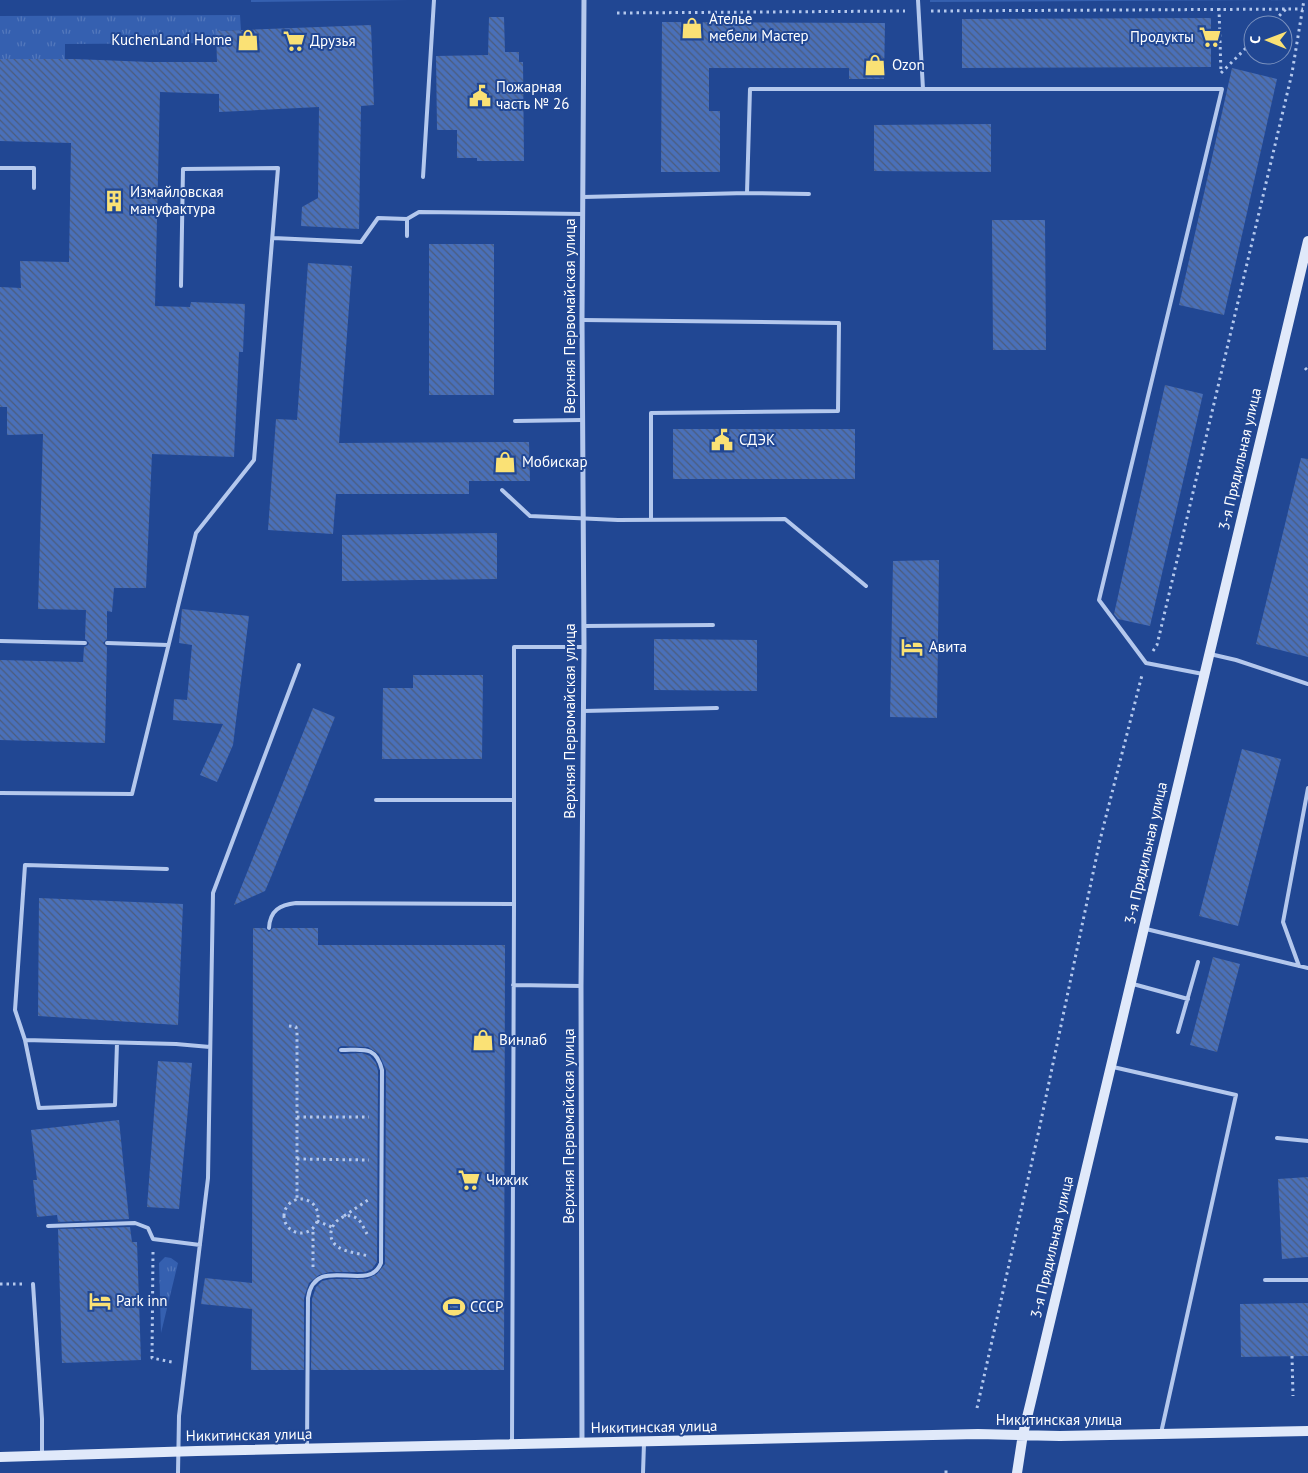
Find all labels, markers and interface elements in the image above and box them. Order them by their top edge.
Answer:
place label: Ателье мебели Мастер [709,9,809,45]
shop icon: Ателье мебели Мастер [679,15,705,41]
north arrow [1243,15,1293,65]
supermarket icon: Продукты [1197,24,1223,50]
shop icon: KuchenLand Home [235,27,261,53]
place label: Продукты [1130,27,1194,46]
supermarket icon: Друзья [281,28,307,54]
place label: KuchenLand Home [111,30,232,49]
place label: Друзья [310,31,356,50]
text: С [1246,36,1264,44]
shop icon: Ozon [862,52,888,78]
place label: Ozon [892,55,925,74]
place label: Пожарная часть № 26 [496,77,569,113]
public building icon: Пожарная часть № 26 [467,83,493,109]
place label: Измайловская мануфактура [130,182,224,218]
building icon: Измайловская мануфактура [101,188,127,214]
street label: Верхняя Первомайская улица [560,218,579,414]
street label: 3-я Прядильная улица [1214,386,1265,532]
public building icon: СДЭК [709,427,735,453]
place label: СДЭК [739,430,775,449]
shop icon: Мобискар [492,449,518,475]
place label: Мобискар [522,452,588,471]
street label: Верхняя Первомайская улица [560,623,579,819]
hotel icon: Авита [899,634,925,660]
place label: Авита [929,637,967,656]
street label: 3-я Прядильная улица [1120,780,1171,926]
shop icon: Винлаб [470,1027,496,1053]
street label: Верхняя Первомайская улица [559,1028,578,1224]
place label: Винлаб [499,1030,547,1049]
supermarket icon: Чижик [456,1167,482,1193]
place label: Чижик [486,1170,529,1189]
street label: 3-я Прядильная улица [1026,1174,1077,1320]
hotel icon: Park inn [87,1288,113,1314]
place label: Park inn [116,1291,168,1310]
sports icon: СССР [441,1294,467,1320]
place label: СССР [470,1297,503,1316]
street label: Никитинская улица [996,1410,1122,1429]
street label: Никитинская улица [591,1416,717,1437]
street label: Никитинская улица [186,1424,312,1445]

